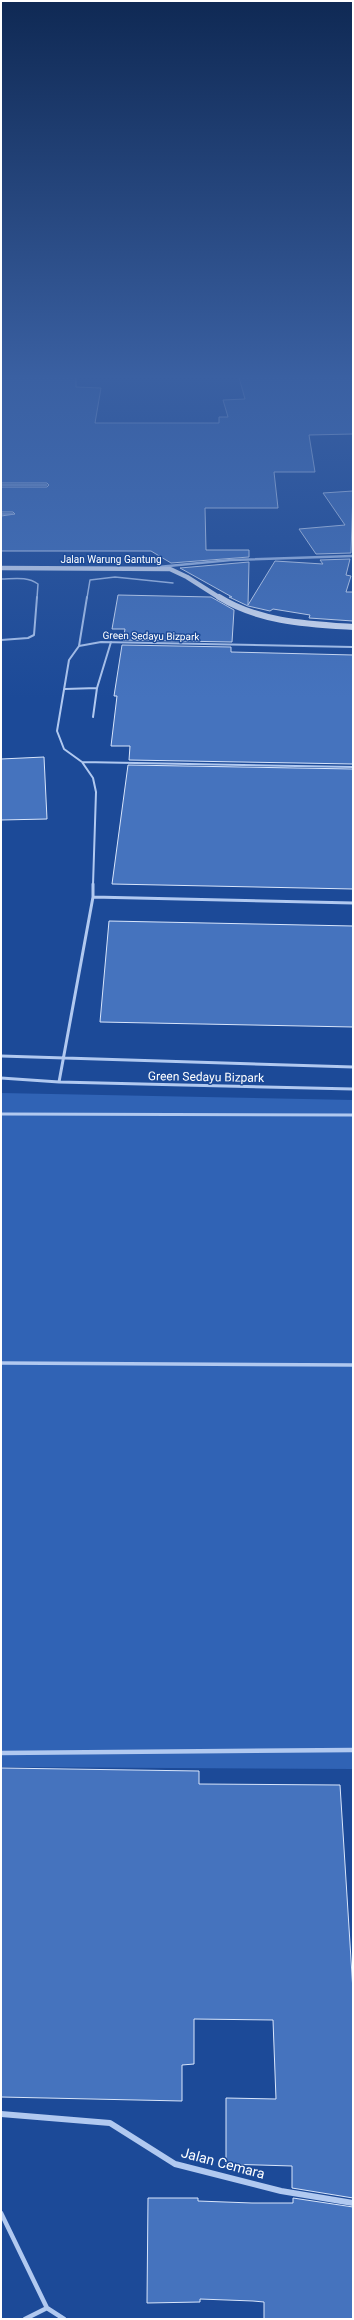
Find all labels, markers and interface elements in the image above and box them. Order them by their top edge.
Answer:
street label: Jalan Warung Gantung [60,554,162,565]
street label: Green Sedayu Bizpark [102,630,200,642]
street label: Green Sedayu Bizpark [148,1069,265,1085]
street label: Jalan Cemara [179,2144,267,2182]

